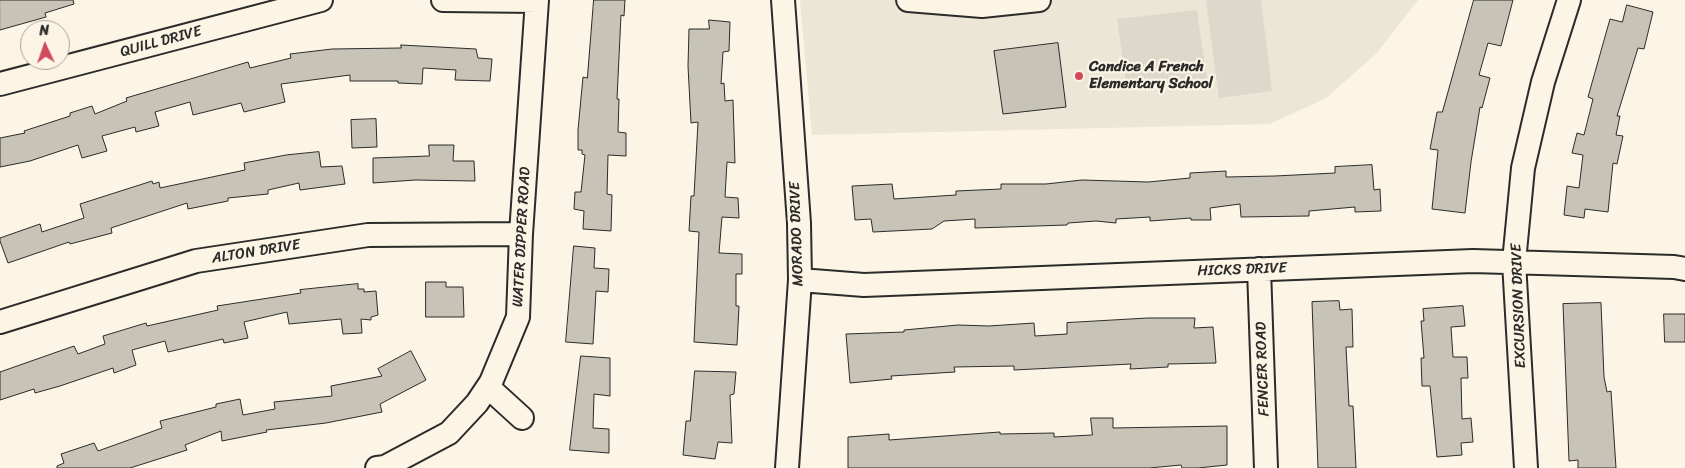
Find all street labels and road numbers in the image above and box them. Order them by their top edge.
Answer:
street label: QUILL DRIVE [118,23,204,61]
street label: WATER DIPPER ROAD [509,166,535,308]
street label: MORADO DRIVE [786,181,808,287]
street label: ALTON DRIVE [211,236,301,268]
street label: EXCURSION DRIVE [1508,243,1530,369]
street label: HICKS DRIVE [1197,259,1287,281]
street label: FENCER ROAD [1252,321,1274,417]

